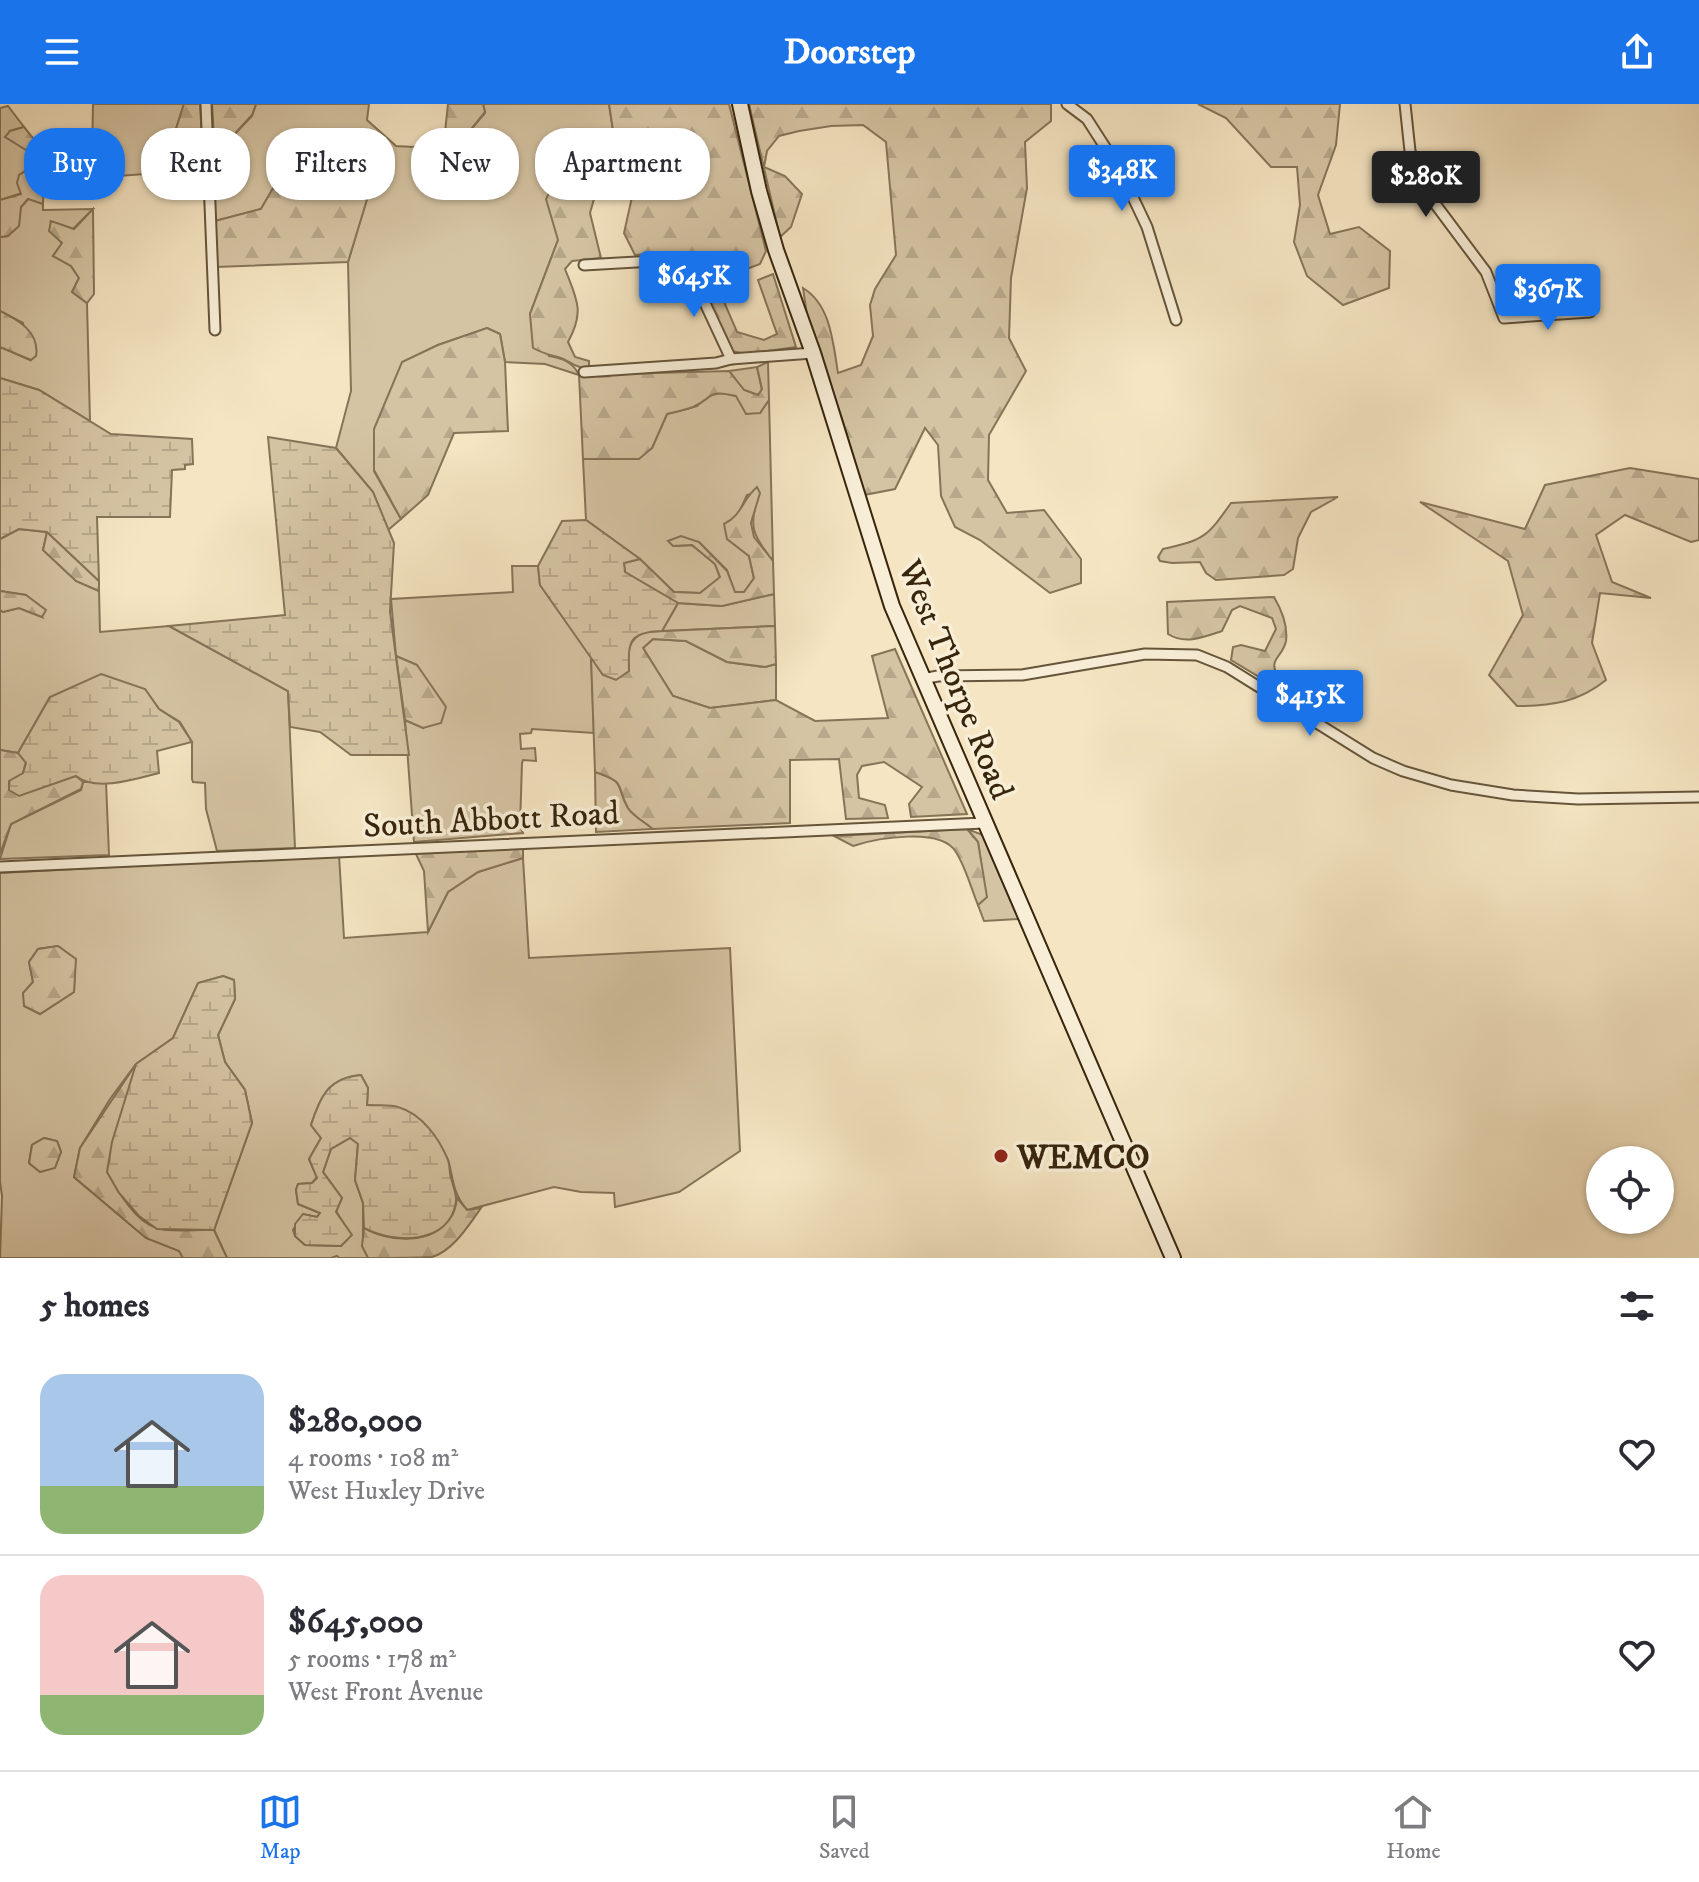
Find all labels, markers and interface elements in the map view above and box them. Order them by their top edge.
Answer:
icon: menu [40,30,84,74]
text: Doorstep [784,30,915,75]
icon: share [1615,30,1659,74]
chip: Buy [24,128,125,200]
chip: Rent [141,128,250,200]
chip: Filters [266,128,395,200]
chip: New [411,128,519,200]
chip: Apartment [535,128,710,200]
pin: $348K [1066,145,1178,213]
pin: $280K [1370,151,1482,219]
text: $348K [1087,154,1157,187]
text: $280K [1390,160,1462,193]
pin: $645K [638,251,750,319]
text: $645K [657,260,731,293]
pin: $367K [1492,264,1604,332]
text: $367K [1513,273,1583,306]
street label: West Thorpe Road [888,553,1022,806]
pin: $415K [1254,670,1366,738]
text: $415K [1275,679,1345,712]
street label: South Abbott Road [362,792,620,848]
place label: WEMCO [1016,1137,1150,1179]
map controls [1586,1146,1674,1234]
button: locate [1586,1146,1674,1234]
marker: WEMCO [992,1147,1010,1165]
icon: filters [1615,1284,1659,1328]
text: 5 homes [40,1285,149,1327]
text: $280,000 [288,1400,423,1442]
icon: home [104,1406,200,1502]
icon: heart [1615,1432,1659,1476]
text: 4 rooms · 108 m² [288,1442,458,1475]
text: West Huxley Drive [288,1475,485,1508]
text: $645,000 [288,1601,424,1643]
icon: home [104,1607,200,1703]
icon: heart [1615,1633,1659,1677]
text: 5 rooms · 178 m² [288,1643,456,1676]
text: West Front Avenue [288,1676,483,1709]
tab: Map [258,1790,302,1865]
tab: Saved [819,1790,870,1865]
tab: Home [1386,1790,1441,1865]

